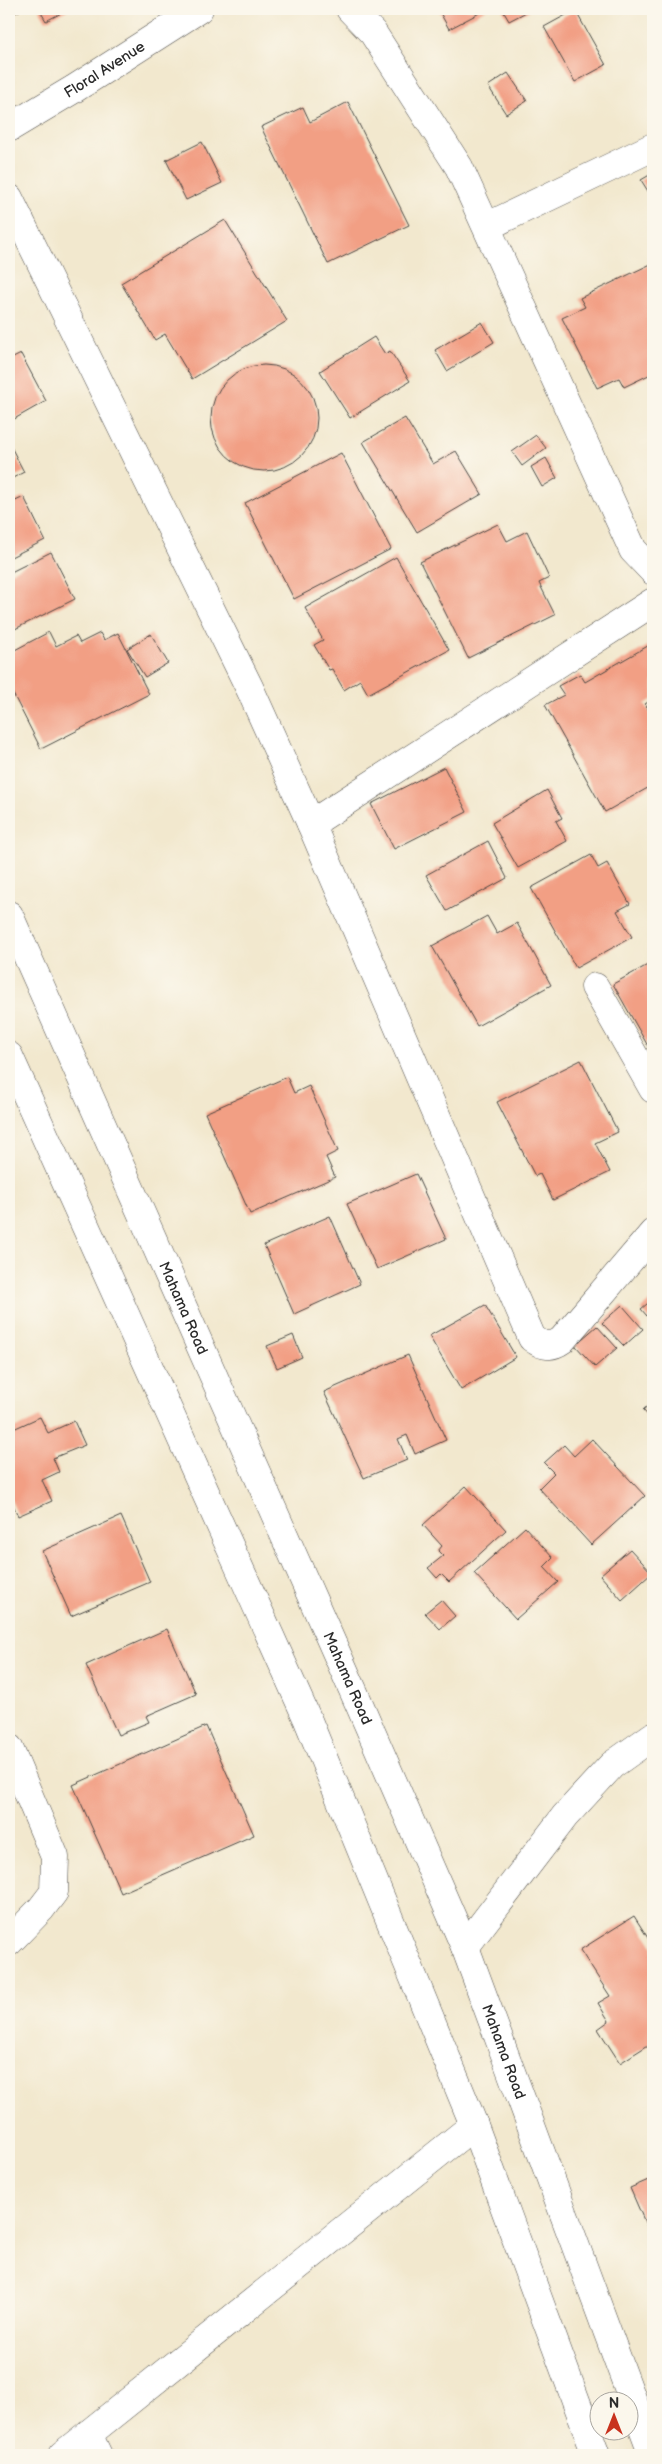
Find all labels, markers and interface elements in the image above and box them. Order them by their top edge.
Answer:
street label: Floral Avenue [61,37,149,103]
street label: Mahama Road [154,1259,212,1358]
street label: Mahama Road [318,1629,376,1728]
street label: Mahama Road [477,2002,529,2102]
north arrow [590,2392,640,2442]
text: N [609,2395,619,2412]

